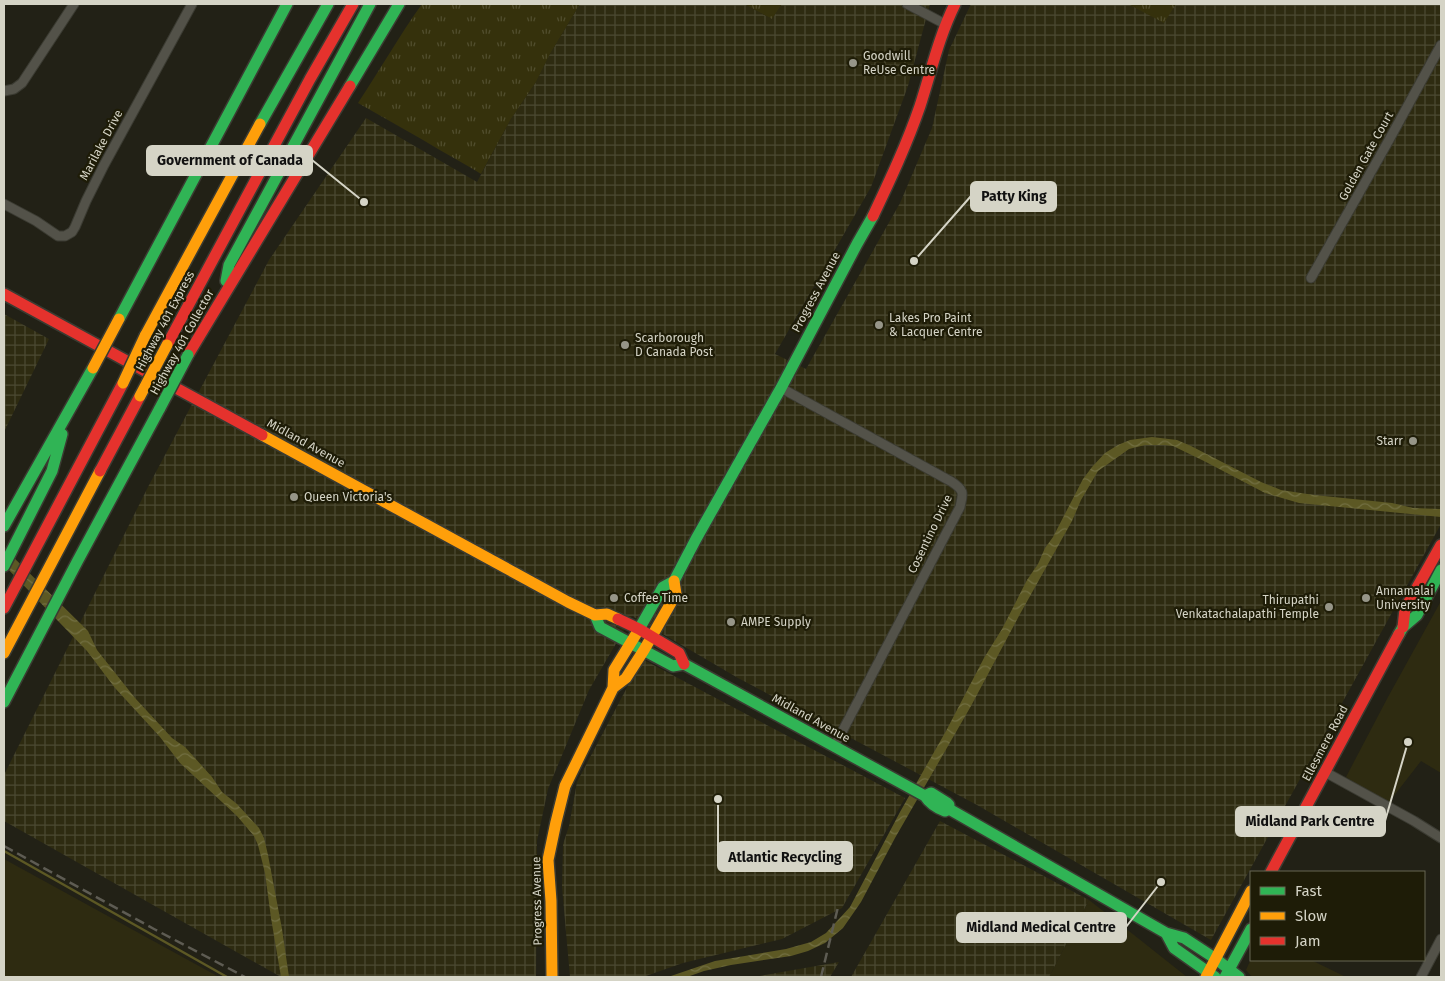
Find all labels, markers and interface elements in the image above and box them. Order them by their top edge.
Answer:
place label: Goodwill ReUse Centre [863,49,935,77]
marker: Goodwill ReUse Centre [847,57,859,69]
street label: Marilake Drive [77,107,125,183]
street label: Golden Gate Court [1336,109,1397,203]
callout: Government of Canada [147,146,312,175]
text: Government of Canada [157,152,303,169]
callout: Patty King [971,182,1056,211]
text: Patty King [981,188,1047,205]
street label: Progress Avenue [789,249,843,335]
street label: Highway 401 Express [133,268,197,373]
street label: Highway 401 Collector [147,287,217,397]
place label: Lakes Pro Paint & Lacquer Centre [889,311,983,339]
marker: Lakes Pro Paint & Lacquer Centre [873,319,885,331]
place label: Scarborough D Canada Post [635,331,714,359]
marker: Scarborough D Canada Post [619,339,631,351]
street label: Midland Avenue [265,416,347,470]
place label: Starr [1376,434,1403,448]
marker: Starr [1407,435,1419,447]
place label: Queen Victoria's [304,490,392,504]
marker: Queen Victoria's [288,491,300,503]
street label: Cosentino Drive [905,492,955,576]
place label: Annamalai University [1376,584,1434,612]
place label: Coffee Time [624,591,688,605]
marker: Coffee Time [608,592,620,604]
marker: Annamalai University [1360,592,1372,604]
place label: Thirupathi Venkatachalapathi Temple [1176,593,1319,621]
marker: Thirupathi Venkatachalapathi Temple [1323,601,1335,613]
place label: AMPE Supply [741,615,811,629]
marker: AMPE Supply [725,616,737,628]
street label: Midland Avenue [770,691,852,745]
street label: Ellesmere Road [1299,703,1351,783]
callout: Midland Park Centre [1236,807,1385,836]
text: Midland Park Centre [1246,813,1375,830]
callout: Atlantic Recycling [718,842,852,871]
text: Atlantic Recycling [727,849,842,866]
street label: Progress Avenue [529,856,545,946]
legend [1250,871,1425,961]
text: Fast [1295,882,1322,900]
text: Slow [1295,907,1327,925]
callout: Midland Medical Centre [957,913,1126,942]
text: Midland Medical Centre [966,919,1116,936]
text: Jam [1295,932,1321,950]

